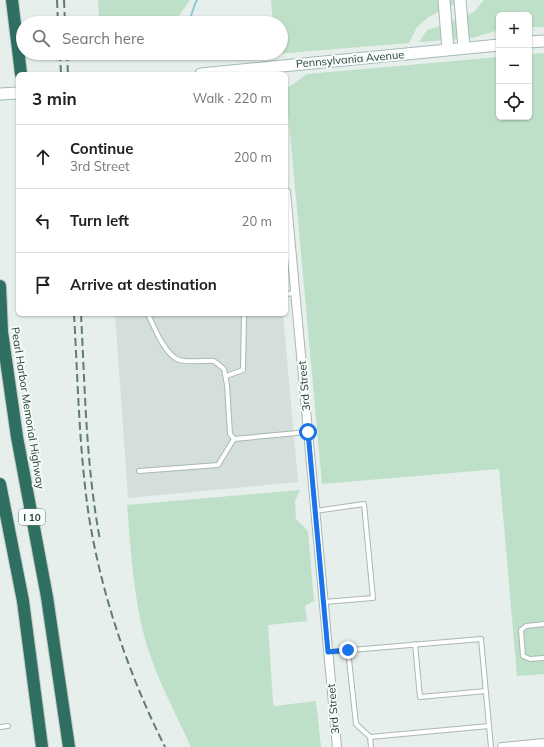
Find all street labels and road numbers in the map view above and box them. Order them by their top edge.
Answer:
street label: Pennsylvania Avenue [295,47,405,71]
street label: Pearl Harbor Memorial Highway [8,326,48,490]
street label: 3rd Street [295,360,313,412]
road number: I 10 [19,509,45,525]
street label: 3rd Street [324,683,342,735]

